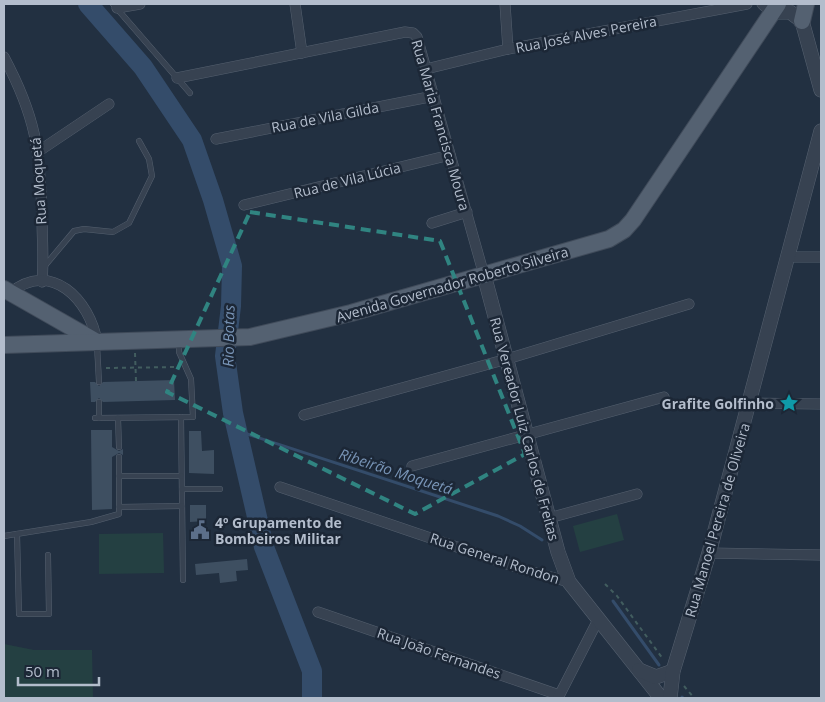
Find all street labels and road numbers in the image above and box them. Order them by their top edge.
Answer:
street label: Rua José Alves Pereira [514,11,658,57]
street label: Rua Maria Francisca Moura [407,37,475,213]
street label: Rua de Vila Gilda [270,97,380,137]
street label: Rua Moquetá [25,137,51,225]
street label: Rua de Vila Lúcia [292,158,402,202]
street label: Avenida Governador Roberto Silveira [334,242,570,326]
street label: Rua Vereador Luiz Carlos de Freitas [486,315,564,543]
street label: Rua Manoel Pereira de Oliveira [680,421,754,619]
street label: Rua General Rondon [428,528,562,588]
street label: Rua João Fernandes [375,623,504,683]

